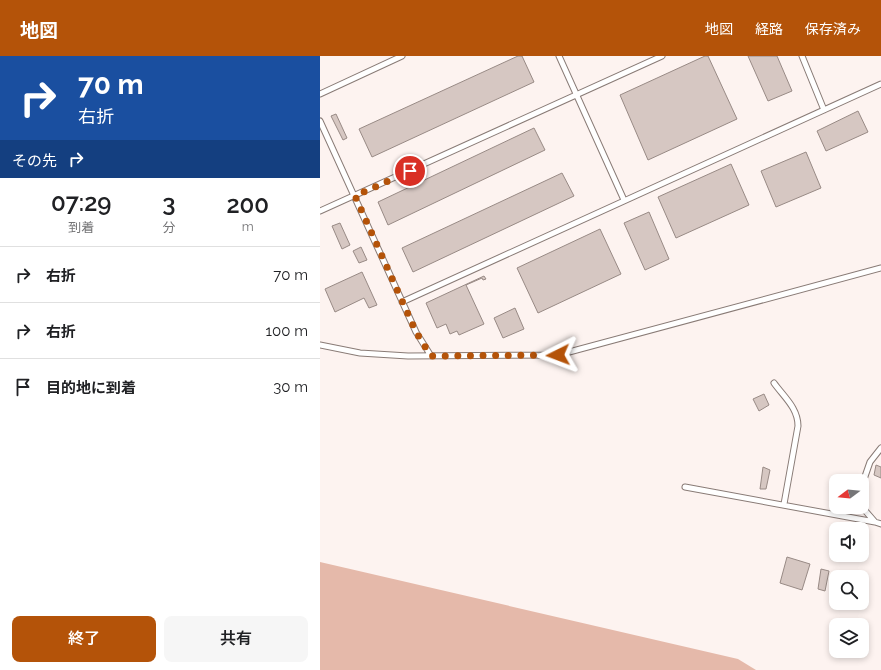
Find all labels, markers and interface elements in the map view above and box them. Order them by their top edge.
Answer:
text: 地図 [20,19,58,41]
text: 地図 [705,21,733,37]
text: 経路 [755,21,783,37]
text: 保存済み [805,21,861,37]
text: 70 m [78,68,144,101]
icon: right [12,72,64,124]
text: 右折 [78,106,114,127]
icon: right [65,148,87,170]
text: その先 [12,152,57,170]
pin [393,154,427,188]
icon: arrive [399,160,421,182]
text: 07:29 [51,188,111,217]
text: 3 [162,188,176,217]
text: 200 [226,190,269,219]
text: m [242,219,254,234]
text: 到着 [68,220,94,235]
text: 分 [162,220,175,235]
icon: right [12,264,34,286]
text: 70 m [273,266,308,284]
text: 右折 [46,267,76,285]
icon: right [12,320,34,342]
text: 100 m [266,322,308,340]
text: 右折 [46,323,76,341]
position arrow [537,334,579,376]
icon: arrive [12,376,34,398]
text: 30 m [273,378,308,396]
text: 目的地に到着 [46,379,136,397]
north arrow [829,474,869,514]
map controls [829,474,869,658]
button: sound [829,522,869,562]
button: search [829,570,869,610]
button: 終了 [12,616,156,662]
button: 共有 [164,616,308,662]
button: layers [829,618,869,658]

